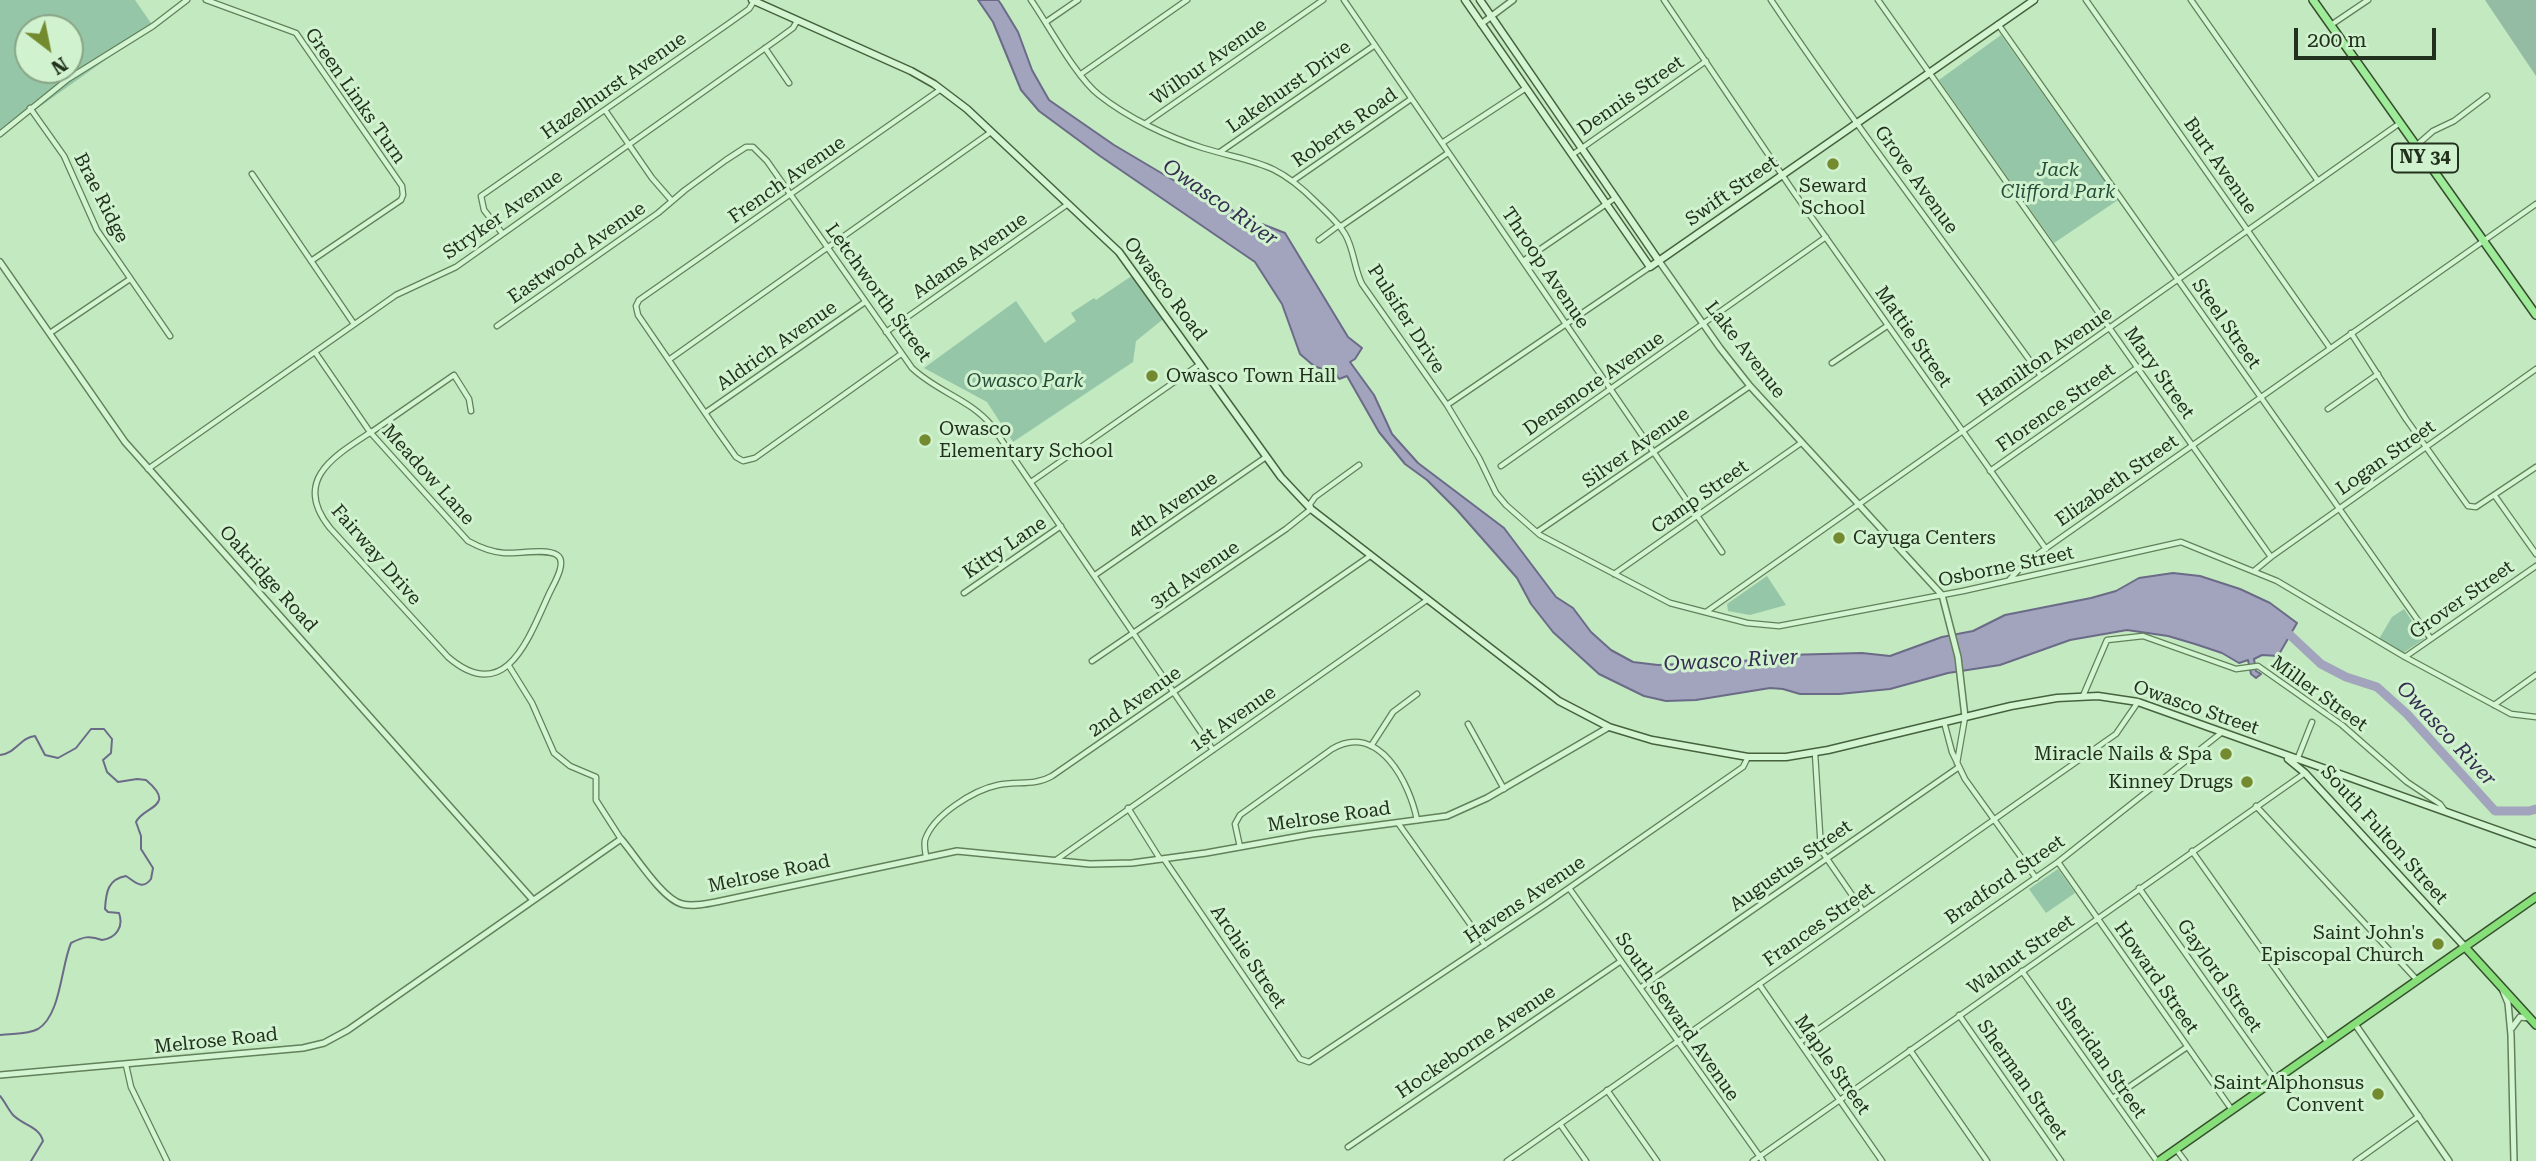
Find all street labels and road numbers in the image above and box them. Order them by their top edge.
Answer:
street label: Wilbur Avenue [1147,14,1271,110]
street label: Green Links Turn [300,24,410,168]
street label: Hazelhurst Avenue [537,27,691,145]
street label: Lakehurst Drive [1223,36,1355,138]
street label: Dennis Street [1574,51,1688,141]
street label: Roberts Road [1288,83,1402,173]
street label: Burt Avenue [2178,113,2262,219]
street label: Grove Avenue [1869,122,1963,238]
street label: French Avenue [724,131,850,229]
road number: NY 34 [2392,144,2458,173]
street label: Brae Ridge [69,149,133,247]
street label: Swift Street [1681,151,1783,231]
street label: Stryker Avenue [439,165,567,265]
street label: Eastwood Avenue [504,197,650,309]
street label: Throop Avenue [1496,203,1594,333]
street label: Adams Avenue [908,208,1032,304]
street label: Letchworth Street [820,219,936,367]
street label: Owasco Road [1119,233,1211,345]
street label: Pulsifer Drive [1362,260,1450,378]
street label: Steel Street [2187,275,2265,373]
street label: Mattie Street [1870,282,1956,392]
street label: Aldrich Avenue [713,296,841,396]
street label: Lake Avenue [1700,297,1790,403]
street label: Hamilton Avenue [1973,302,2117,412]
street label: Mary Street [2119,323,2199,423]
street label: Densmore Avenue [1519,327,1669,441]
street label: Florence Street [1992,359,2120,457]
street label: Silver Avenue [1578,403,1694,493]
street label: Logan Street [2332,415,2440,501]
street label: Meadow Lane [377,420,479,530]
street label: Elizabeth Street [2051,430,2183,532]
street label: Camp Street [1647,455,1753,539]
street label: 4th Avenue [1124,467,1222,543]
street label: Fairway Drive [326,500,426,610]
street label: Kitty Lane [959,512,1051,584]
street label: Oakridge Road [214,521,322,637]
street label: 3rd Avenue [1146,536,1244,614]
street label: Osborne Street [1936,542,2076,592]
street label: Grover Street [2406,556,2518,644]
street label: Miller Street [2266,651,2372,737]
street label: 2nd Avenue [1084,662,1186,742]
street label: Owasco Street [2130,676,2262,740]
street label: 1st Avenue [1186,681,1280,757]
street label: South Fulton Street [2316,761,2452,909]
street label: Melrose Road [1266,797,1392,837]
street label: Augustus Street [1726,815,1856,917]
street label: Bradford Street [1941,830,2069,930]
street label: Melrose Road [706,850,832,898]
street label: Havens Avenue [1460,851,1590,949]
street label: Frances Street [1759,878,1879,972]
street label: Archie Street [1205,901,1291,1013]
street label: Walnut Street [1963,910,2079,1000]
street label: Gaylord Street [2172,915,2266,1037]
street label: Howard Street [2109,918,2203,1038]
street label: South Seward Avenue [1610,928,1744,1106]
street label: Hockeborne Avenue [1392,980,1560,1104]
street label: Sheridan Street [2051,993,2151,1123]
street label: Maple Street [1789,1011,1875,1119]
street label: Sherman Street [1972,1015,2072,1145]
street label: Melrose Road [153,1023,279,1059]

